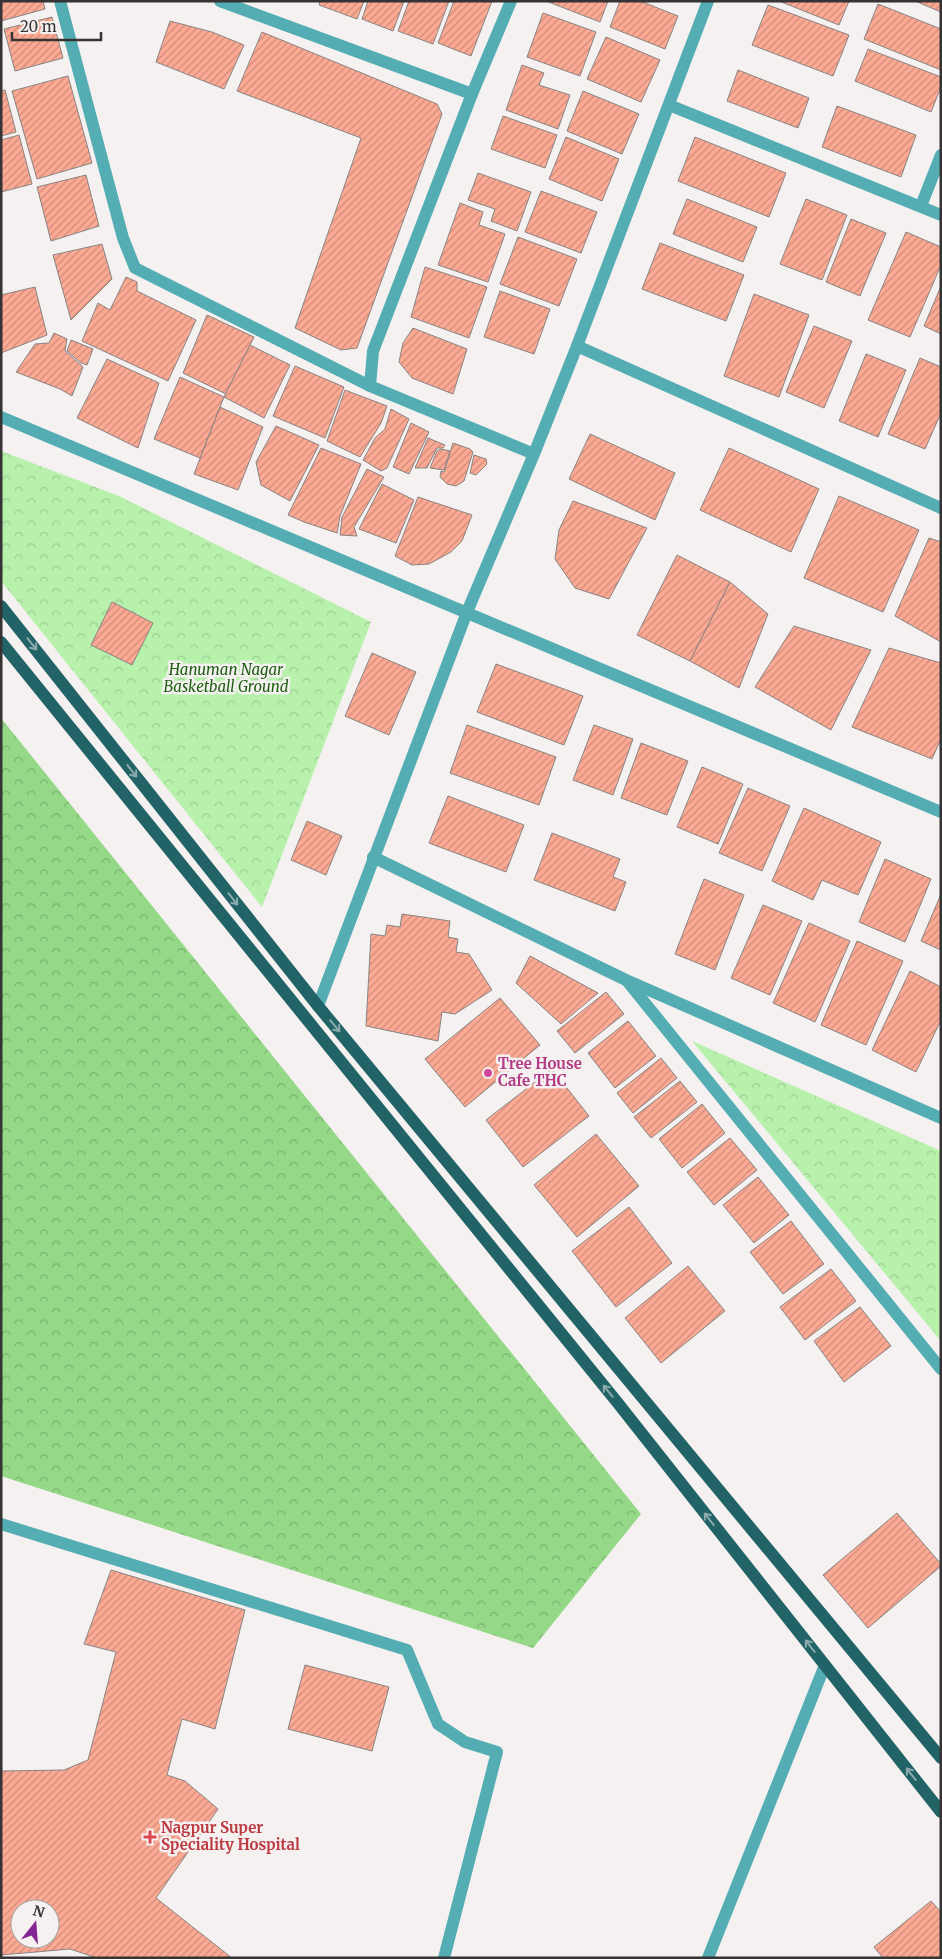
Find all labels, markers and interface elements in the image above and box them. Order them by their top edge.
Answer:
scale bar [12,10,101,42]
text: 20 m [20,17,57,36]
one-way arrow [26,637,37,650]
park label: Hanuman Nagar Basketball Ground [164,660,289,696]
one-way arrow [127,765,138,778]
one-way arrow [228,892,239,905]
one-way arrow [329,1019,340,1032]
place label: Tree House Cafe THC [498,1054,582,1090]
marker: Tree House Cafe THC [482,1067,494,1079]
one-way arrow [603,1385,614,1398]
one-way arrow [704,1513,715,1526]
one-way arrow [804,1640,815,1653]
one-way arrow [905,1768,916,1781]
place label: Nagpur Super Speciality Hospital [161,1818,300,1854]
marker: Nagpur Super Speciality Hospital [143,1830,157,1844]
north arrow [10,1899,60,1949]
text: N [31,1901,47,1922]

